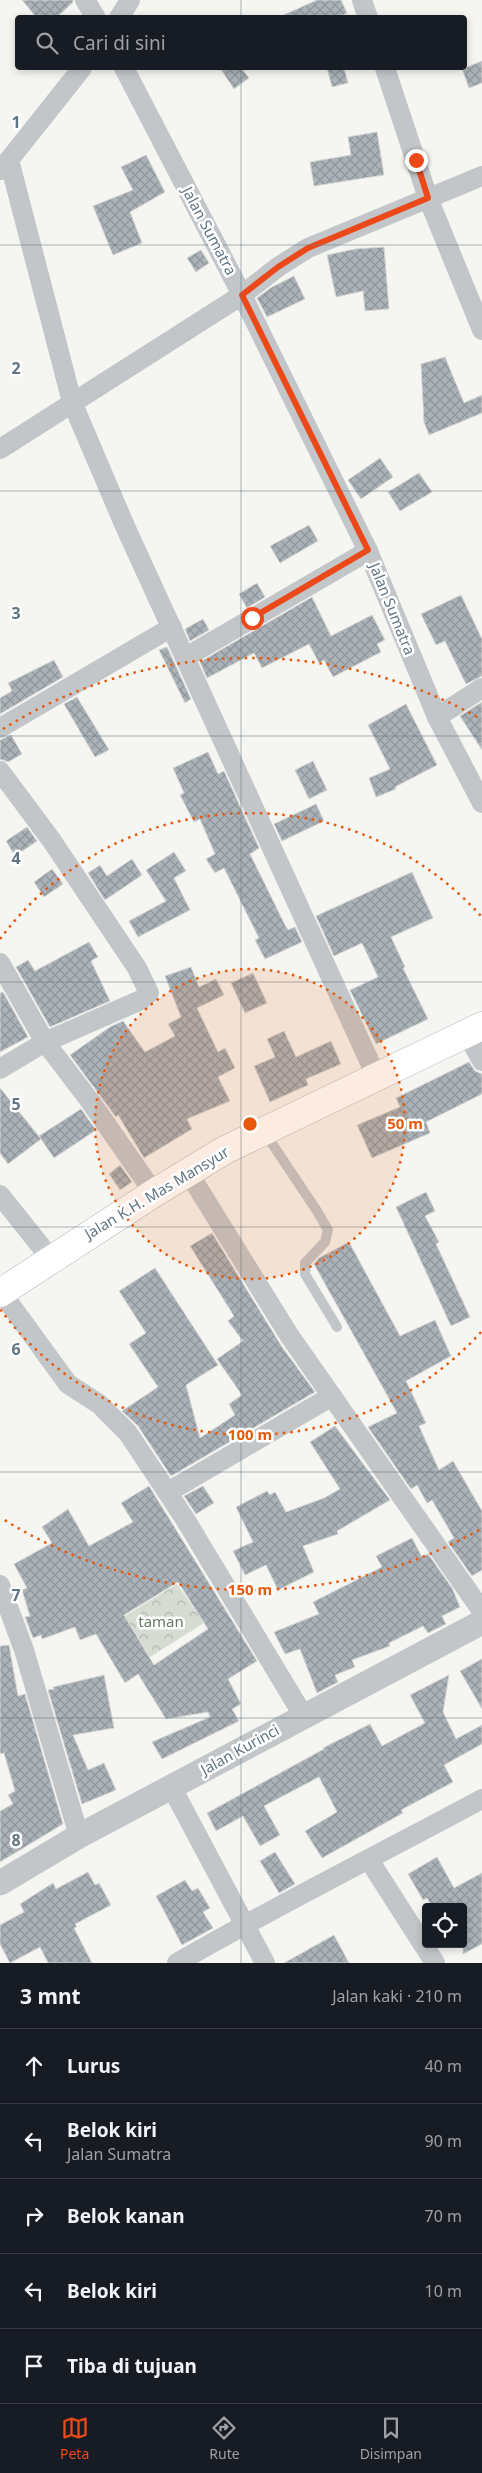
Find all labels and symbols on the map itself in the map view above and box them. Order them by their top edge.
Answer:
text: 1 [11,111,21,133]
route end [405,149,428,172]
street label: Jalan Sumatra [177,181,242,278]
text: 2 [11,357,21,379]
street label: Jalan Sumatra [365,558,420,658]
text: 3 [11,602,21,624]
route start [241,607,264,630]
text: 4 [11,847,21,869]
text: 5 [11,1093,21,1115]
text: 50 m [387,1113,423,1133]
centre of rings [241,1115,259,1133]
street label: Jalan K.H. Mas Mansyur [79,1141,232,1244]
text: 6 [11,1338,21,1360]
text: 100 m [228,1424,272,1444]
text: 150 m [228,1579,272,1599]
text: 7 [11,1584,21,1606]
park label: taman [138,1611,184,1631]
street label: Jalan Kurinci [195,1719,282,1780]
text: 8 [11,1829,21,1851]

